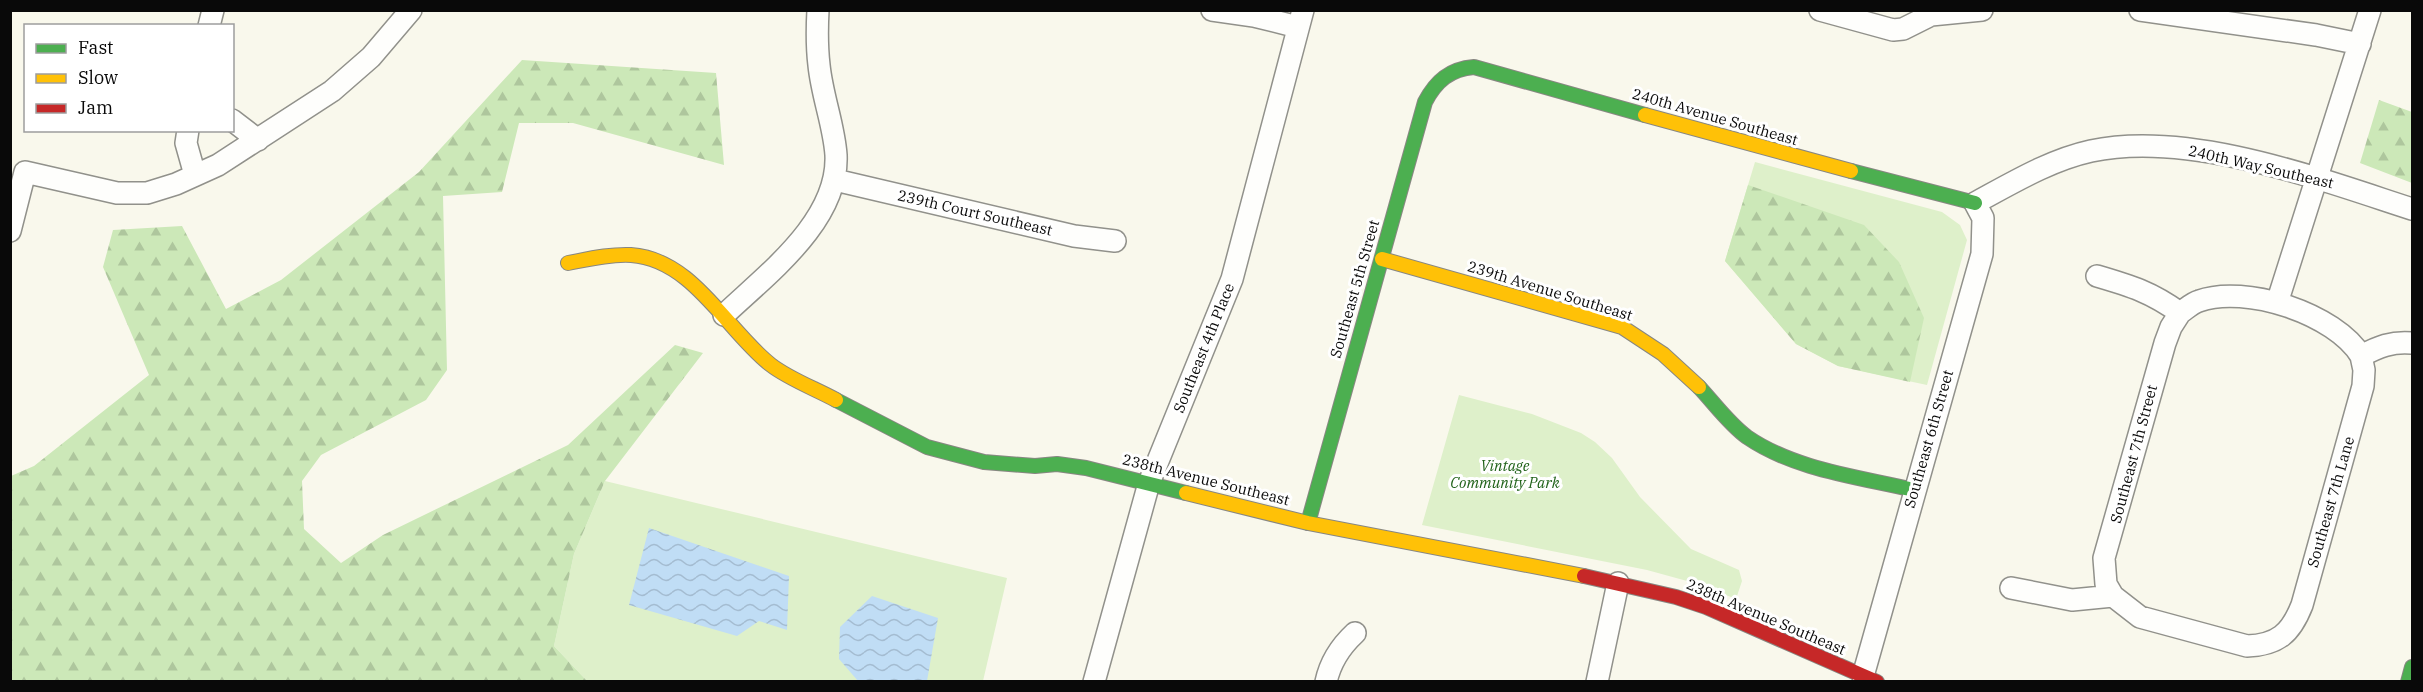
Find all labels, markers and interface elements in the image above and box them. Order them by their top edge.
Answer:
legend [24,24,234,132]
text: Fast [78,36,113,59]
text: Slow [78,66,118,89]
street label: 240th Avenue Southeast [1630,84,1800,149]
text: Jam [78,96,113,119]
street label: 240th Way Southeast [2187,141,2336,192]
street label: 239th Court Southeast [896,185,1054,240]
street label: Southeast 5th Street [1326,218,1383,360]
street label: 239th Avenue Southeast [1465,256,1635,325]
street label: Southeast 4th Place [1169,280,1238,416]
street label: Southeast 6th Street [1900,368,1957,510]
street label: Southeast 7th Street [2106,382,2161,525]
street label: Southeast 7th Lane [2303,434,2358,570]
street label: 238th Avenue Southeast [1121,450,1292,509]
park label: Vintage Community Park [1450,456,1560,492]
street label: 238th Avenue Southeast [1684,574,1849,659]

